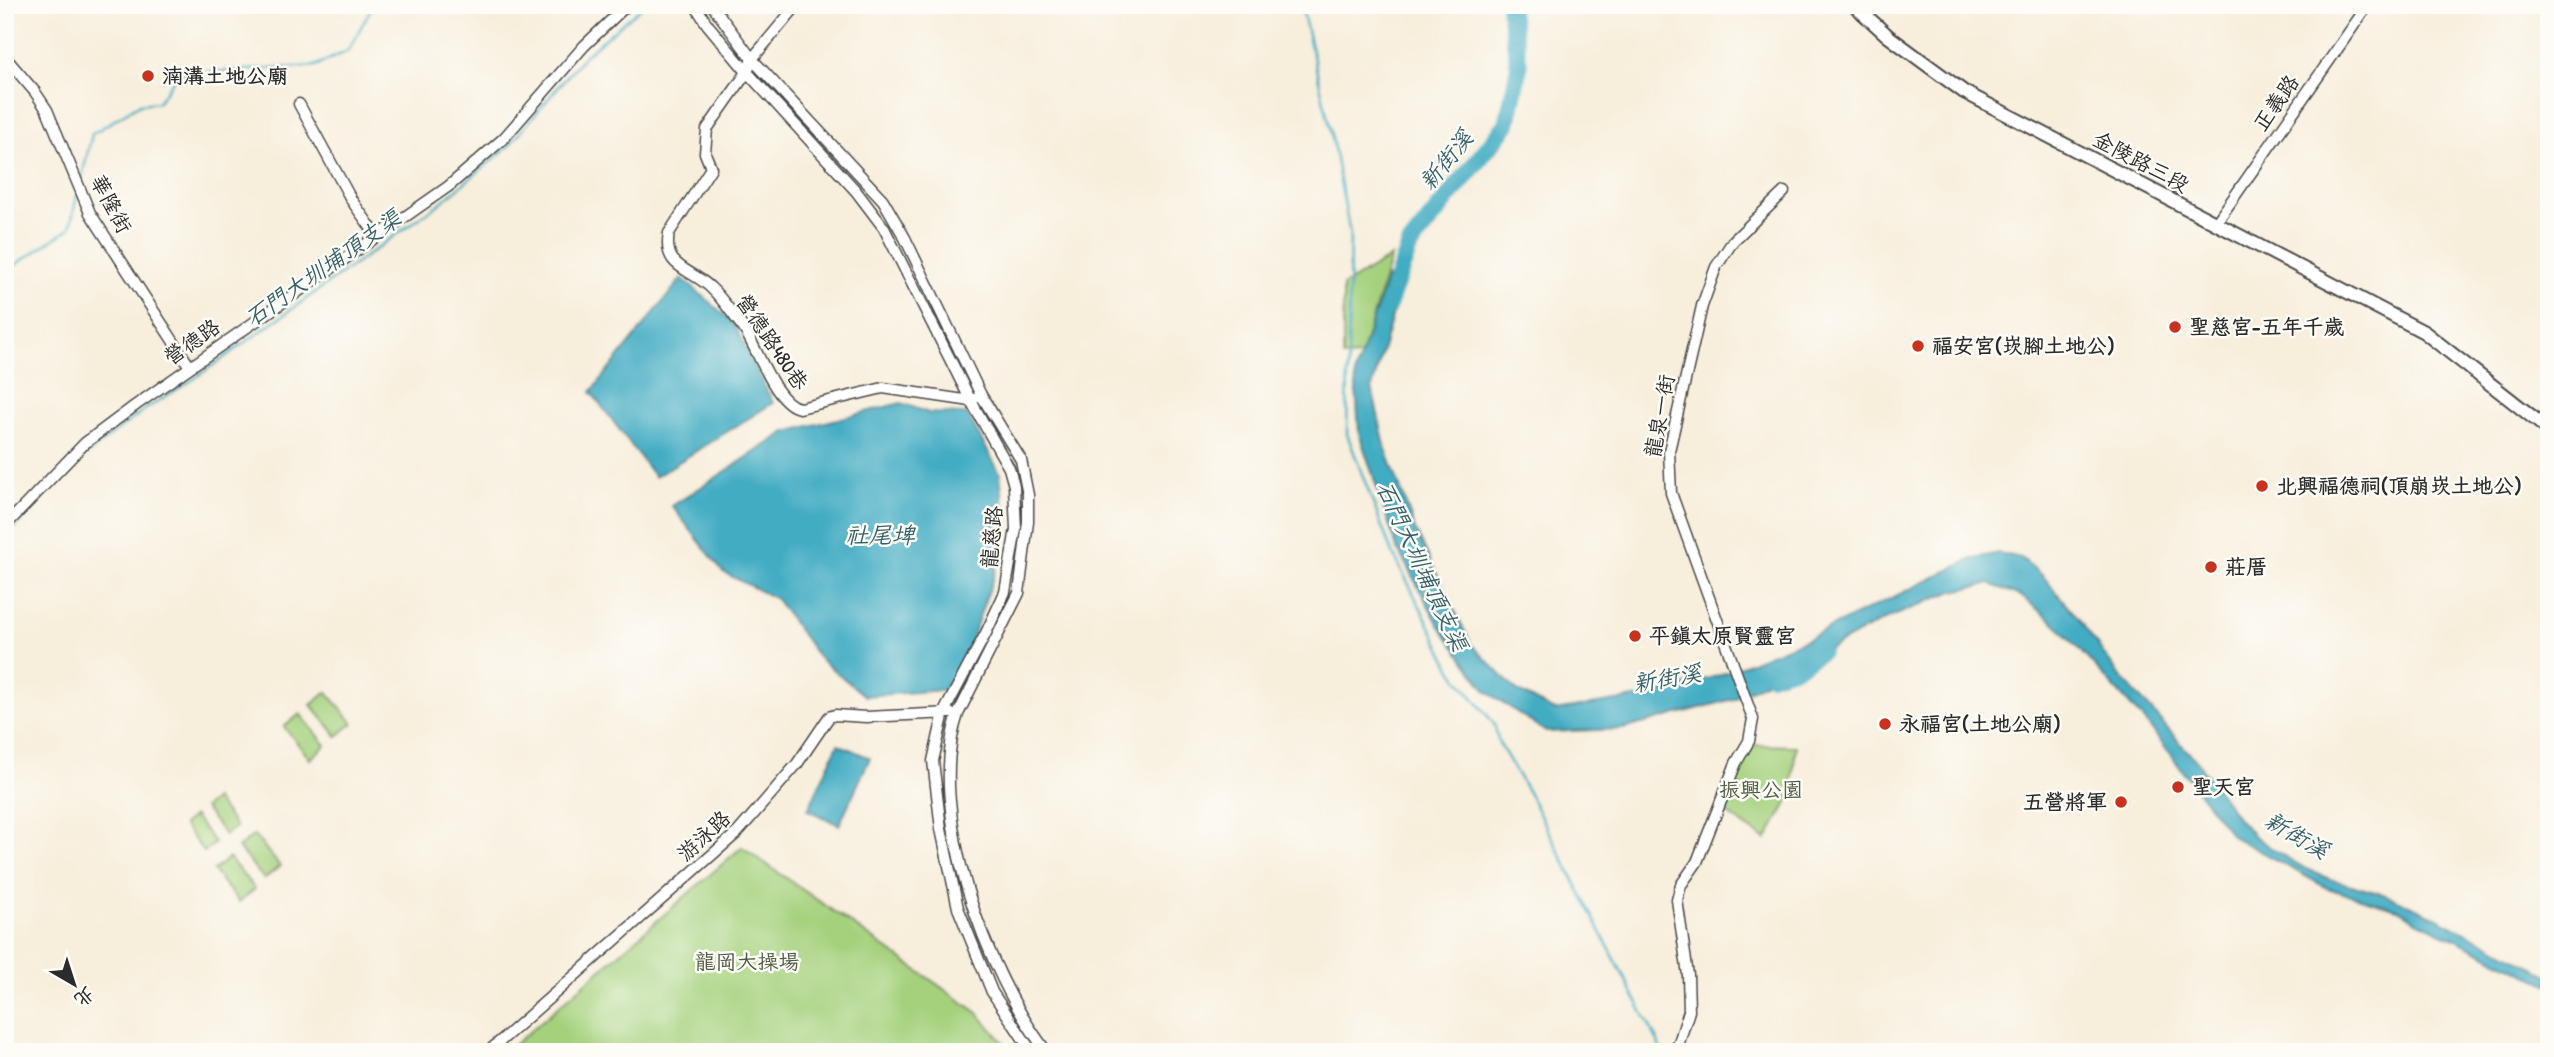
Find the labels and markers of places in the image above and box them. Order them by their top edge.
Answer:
place label: 湳溝土地公廟 [162,61,288,90]
marker: 湳溝土地公廟 [140,68,156,84]
place label: 聖慈宮-五年千歲 [2189,312,2344,341]
marker: 聖慈宮-五年千歲 [2167,319,2183,335]
place label: 福安宮(崁腳土地公) [1932,331,2115,360]
marker: 福安宮(崁腳土地公) [1910,338,1926,354]
place label: 北興福德祠(頂崩崁土地公) [2276,471,2522,500]
marker: 北興福德祠(頂崩崁土地公) [2254,478,2270,494]
place label: 莊厝 [2225,552,2267,581]
marker: 莊厝 [2203,559,2219,575]
place label: 平鎮太原賢靈宮 [1649,621,1796,650]
marker: 平鎮太原賢靈宮 [1627,628,1643,644]
place label: 永福宮(土地公廟) [1899,709,2061,738]
marker: 永福宮(土地公廟) [1877,716,1893,732]
place label: 聖天宮 [2192,772,2255,801]
marker: 聖天宮 [2170,779,2186,795]
place label: 五營將軍 [2023,787,2107,816]
marker: 五營將軍 [2113,794,2129,810]

